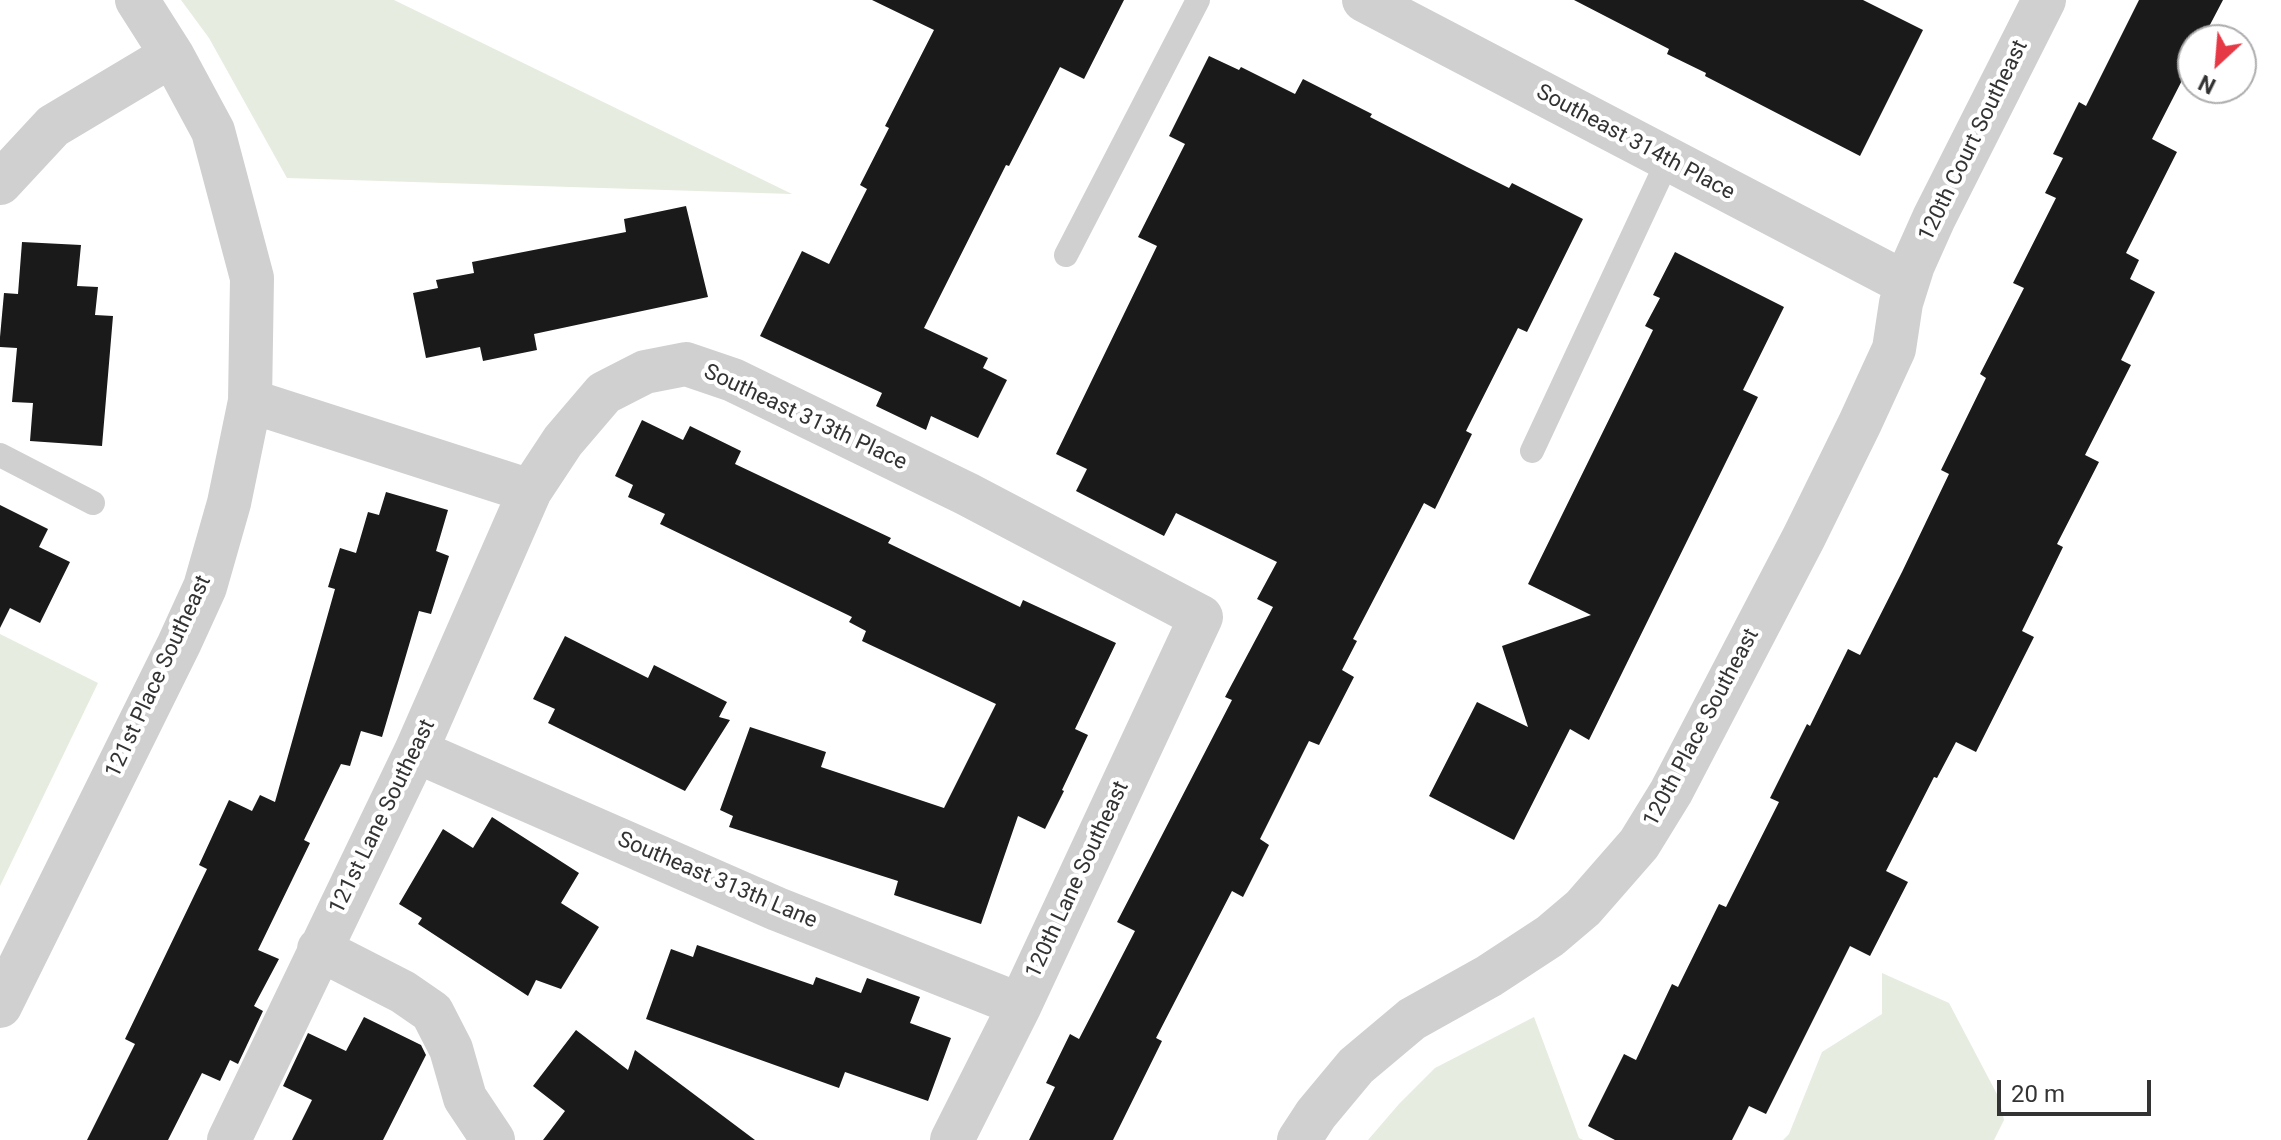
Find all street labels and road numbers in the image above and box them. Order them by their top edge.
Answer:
street label: 120th Court Southeast [1914,36,2034,246]
street label: Southeast 314th Place [1531,79,1739,207]
street label: Southeast 313th Place [699,359,911,477]
street label: 121st Place Southeast [101,572,217,782]
street label: 120th Place Southeast [1638,624,1766,832]
street label: 121st Lane Southeast [324,715,442,919]
street label: 120th Lane Southeast [1021,777,1135,983]
street label: Southeast 313th Lane [613,827,821,935]

